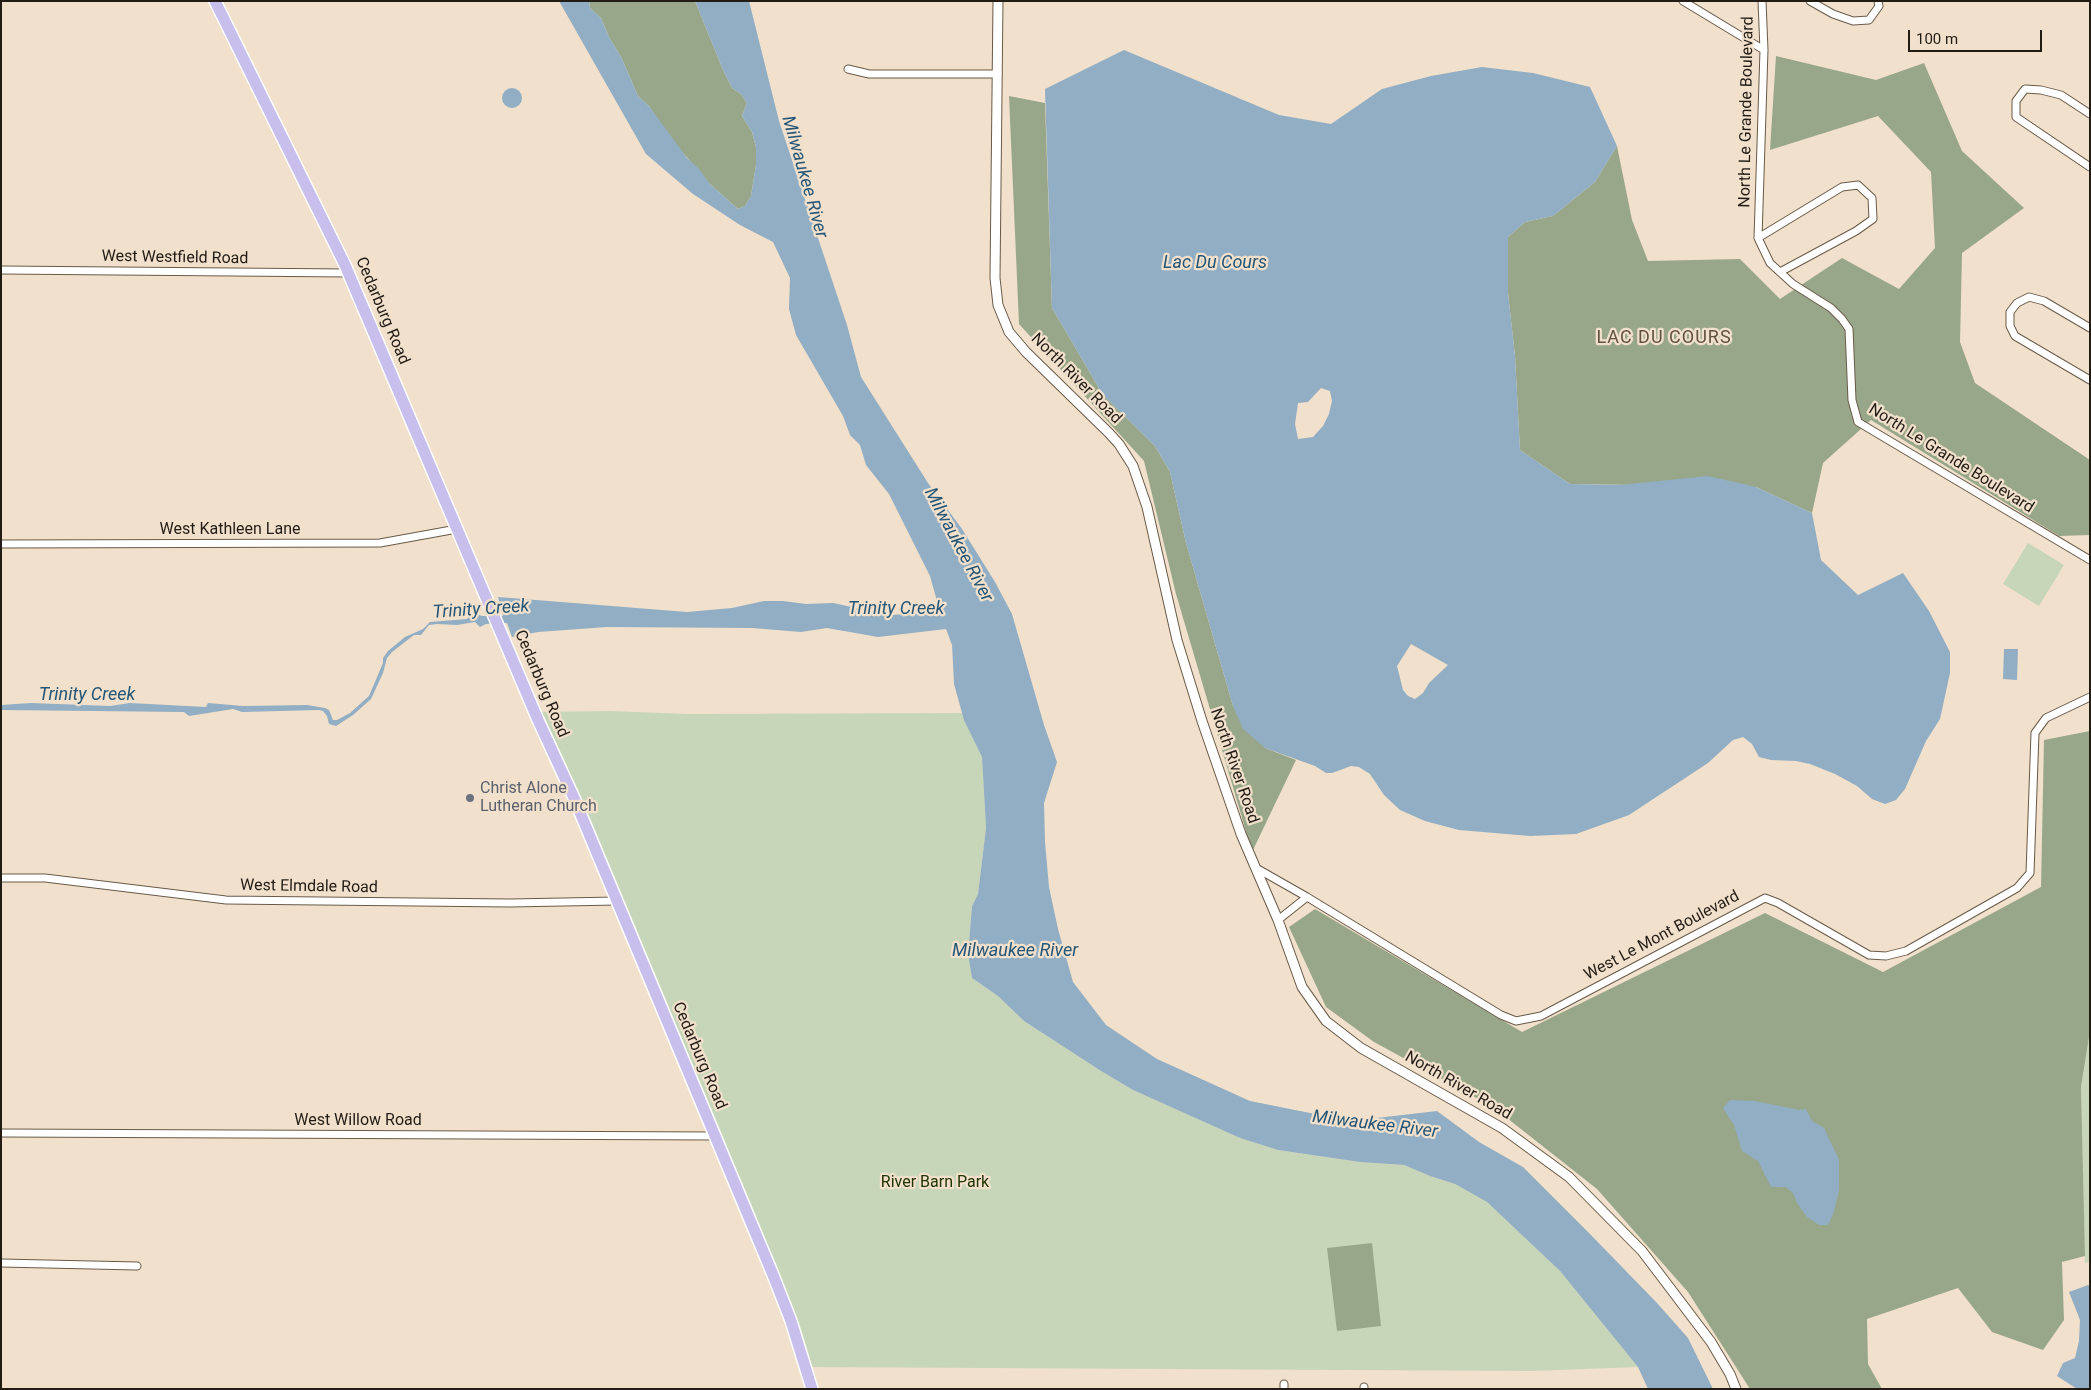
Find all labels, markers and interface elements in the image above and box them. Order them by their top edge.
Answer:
street label: North Le Grande Boulevard [1736,16,1758,208]
scale bar [1911,20,2045,52]
text: 100 m [1916,30,1958,48]
water label: Milwaukee River [776,113,832,241]
street label: West Westfield Road [101,247,249,269]
water label: Lac Du Cours [1163,252,1267,274]
street label: Cedarburg Road [351,254,413,368]
district label: LAC DU COURS [1595,327,1733,349]
street label: North River Road [1027,330,1125,428]
street label: North Le Grande Boulevard [1865,400,2037,518]
water label: Milwaukee River [919,484,997,606]
street label: West Kathleen Lane [160,520,300,540]
water label: Trinity Creek [432,596,530,624]
water label: Trinity Creek [848,598,944,620]
street label: Cedarburg Road [510,627,572,741]
water label: Trinity Creek [39,684,135,706]
street label: North River Road [1205,706,1263,826]
place label: Christ Alone Lutheran Church [480,779,597,817]
marker: Christ Alone Lutheran Church [464,792,476,804]
street label: West Elmdale Road [240,876,378,898]
street label: West Le Mont Boulevard [1581,887,1743,985]
water label: Milwaukee River [952,940,1078,962]
street label: Cedarburg Road [668,999,730,1113]
street label: North River Road [1401,1048,1515,1124]
water label: Milwaukee River [1311,1107,1439,1143]
street label: West Willow Road [294,1111,422,1131]
park label: River Barn Park [881,1173,989,1193]

